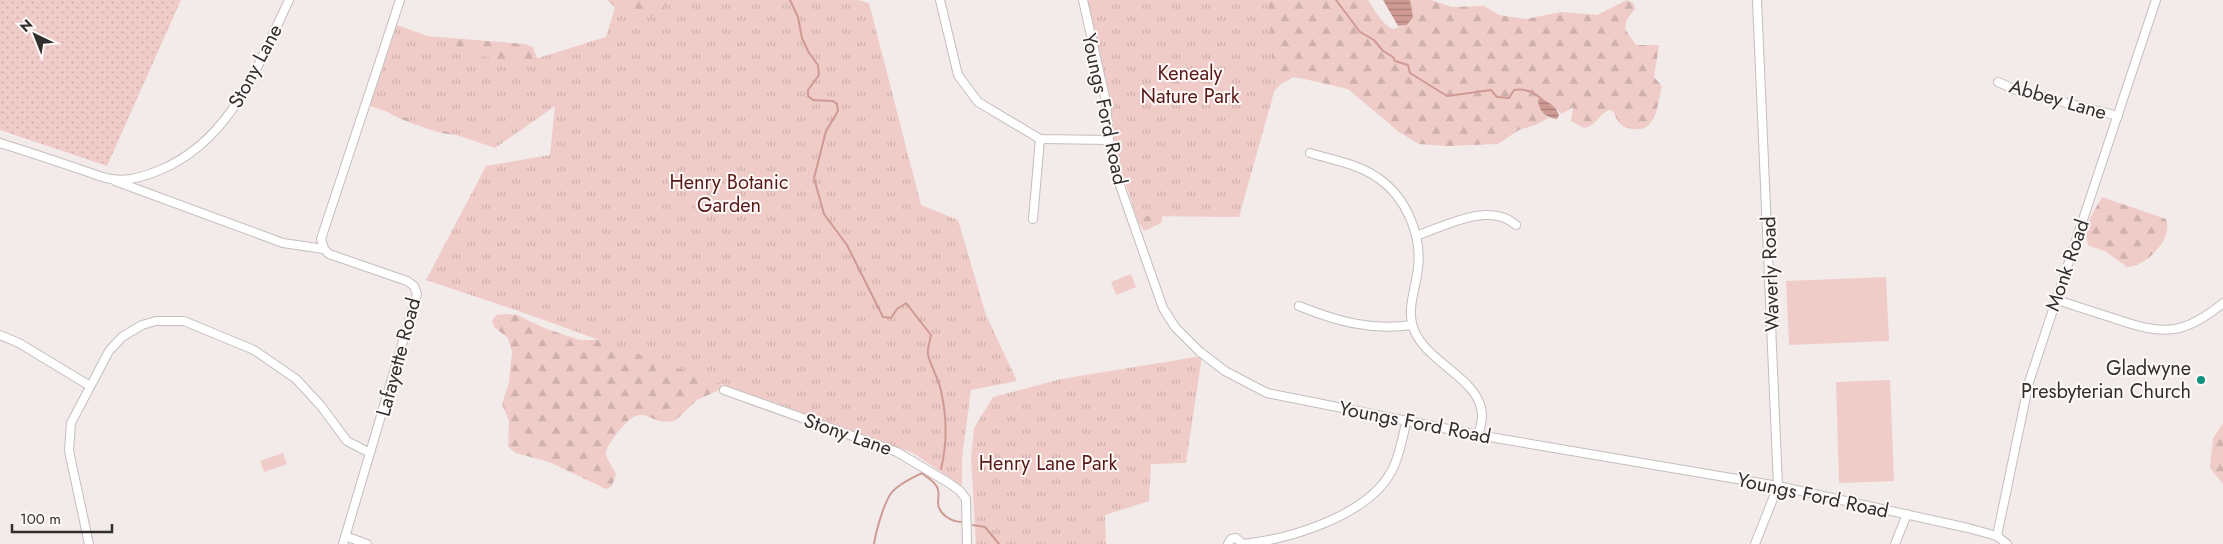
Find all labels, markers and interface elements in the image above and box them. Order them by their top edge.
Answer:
north arrow [10,10,60,60]
text: N [15,14,37,37]
street label: Stony Lane [221,19,290,113]
street label: Youngs Ford Road [1074,31,1135,188]
park label: Kenealy Nature Park [1141,59,1240,111]
street label: Abbey Lane [2006,72,2110,127]
park label: Henry Botanic Garden [669,168,789,220]
street label: Monk Road [2038,215,2097,315]
street label: Waverly Road [1754,216,1787,332]
street label: Lafayette Road [369,295,428,420]
place label: Gladwyne Presbyterian Church [2021,354,2191,406]
marker: Gladwyne Presbyterian Church [2195,374,2207,386]
street label: Youngs Ford Road [1336,394,1493,451]
street label: Stony Lane [800,406,896,463]
park label: Henry Lane Park [979,449,1117,478]
street label: Youngs Ford Road [1734,465,1891,526]
scale bar [12,502,112,534]
text: 100 m [20,508,61,530]

